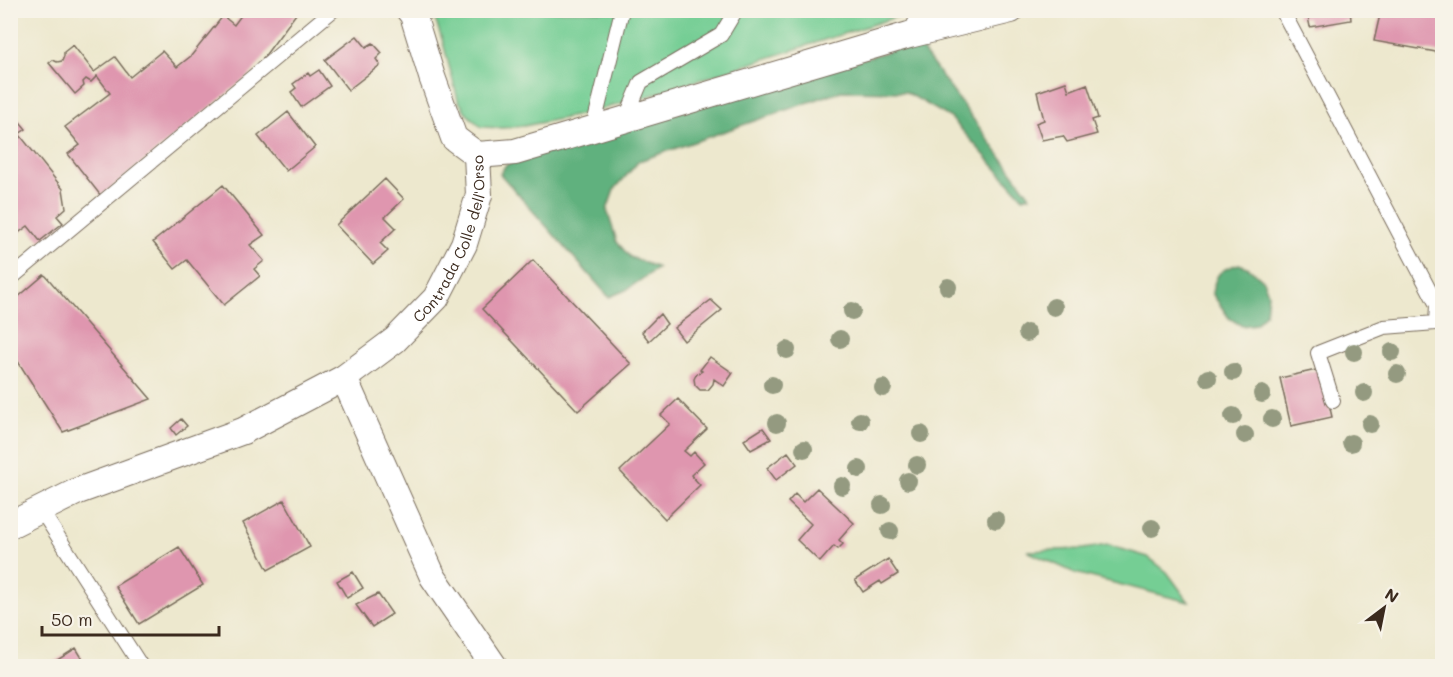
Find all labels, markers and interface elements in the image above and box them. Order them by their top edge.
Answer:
street label: Contrada Colle dell'Orso [408,155,489,326]
north arrow [1354,578,1414,638]
text: N [1381,583,1403,607]
scale bar [42,599,219,637]
text: 50 m [51,607,93,631]

